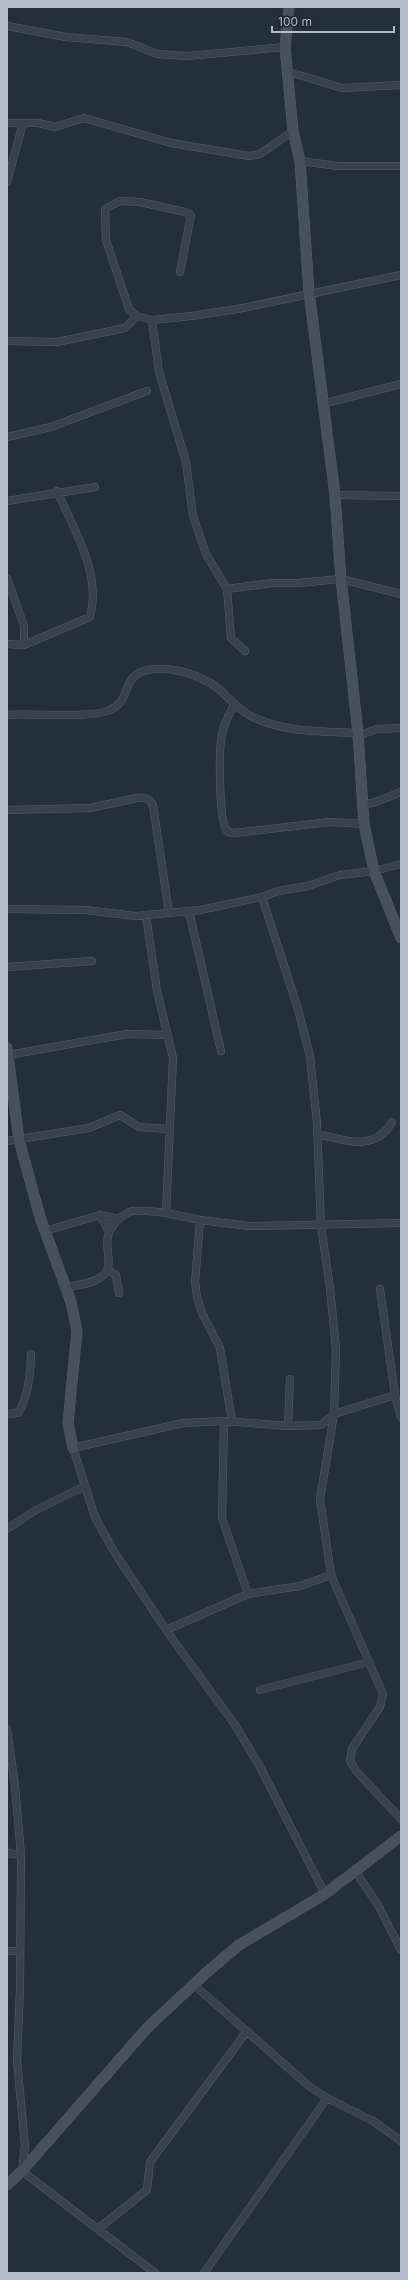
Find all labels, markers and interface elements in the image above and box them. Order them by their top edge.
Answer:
scale bar [272,8,394,34]
text: 100 m [278,14,312,29]

